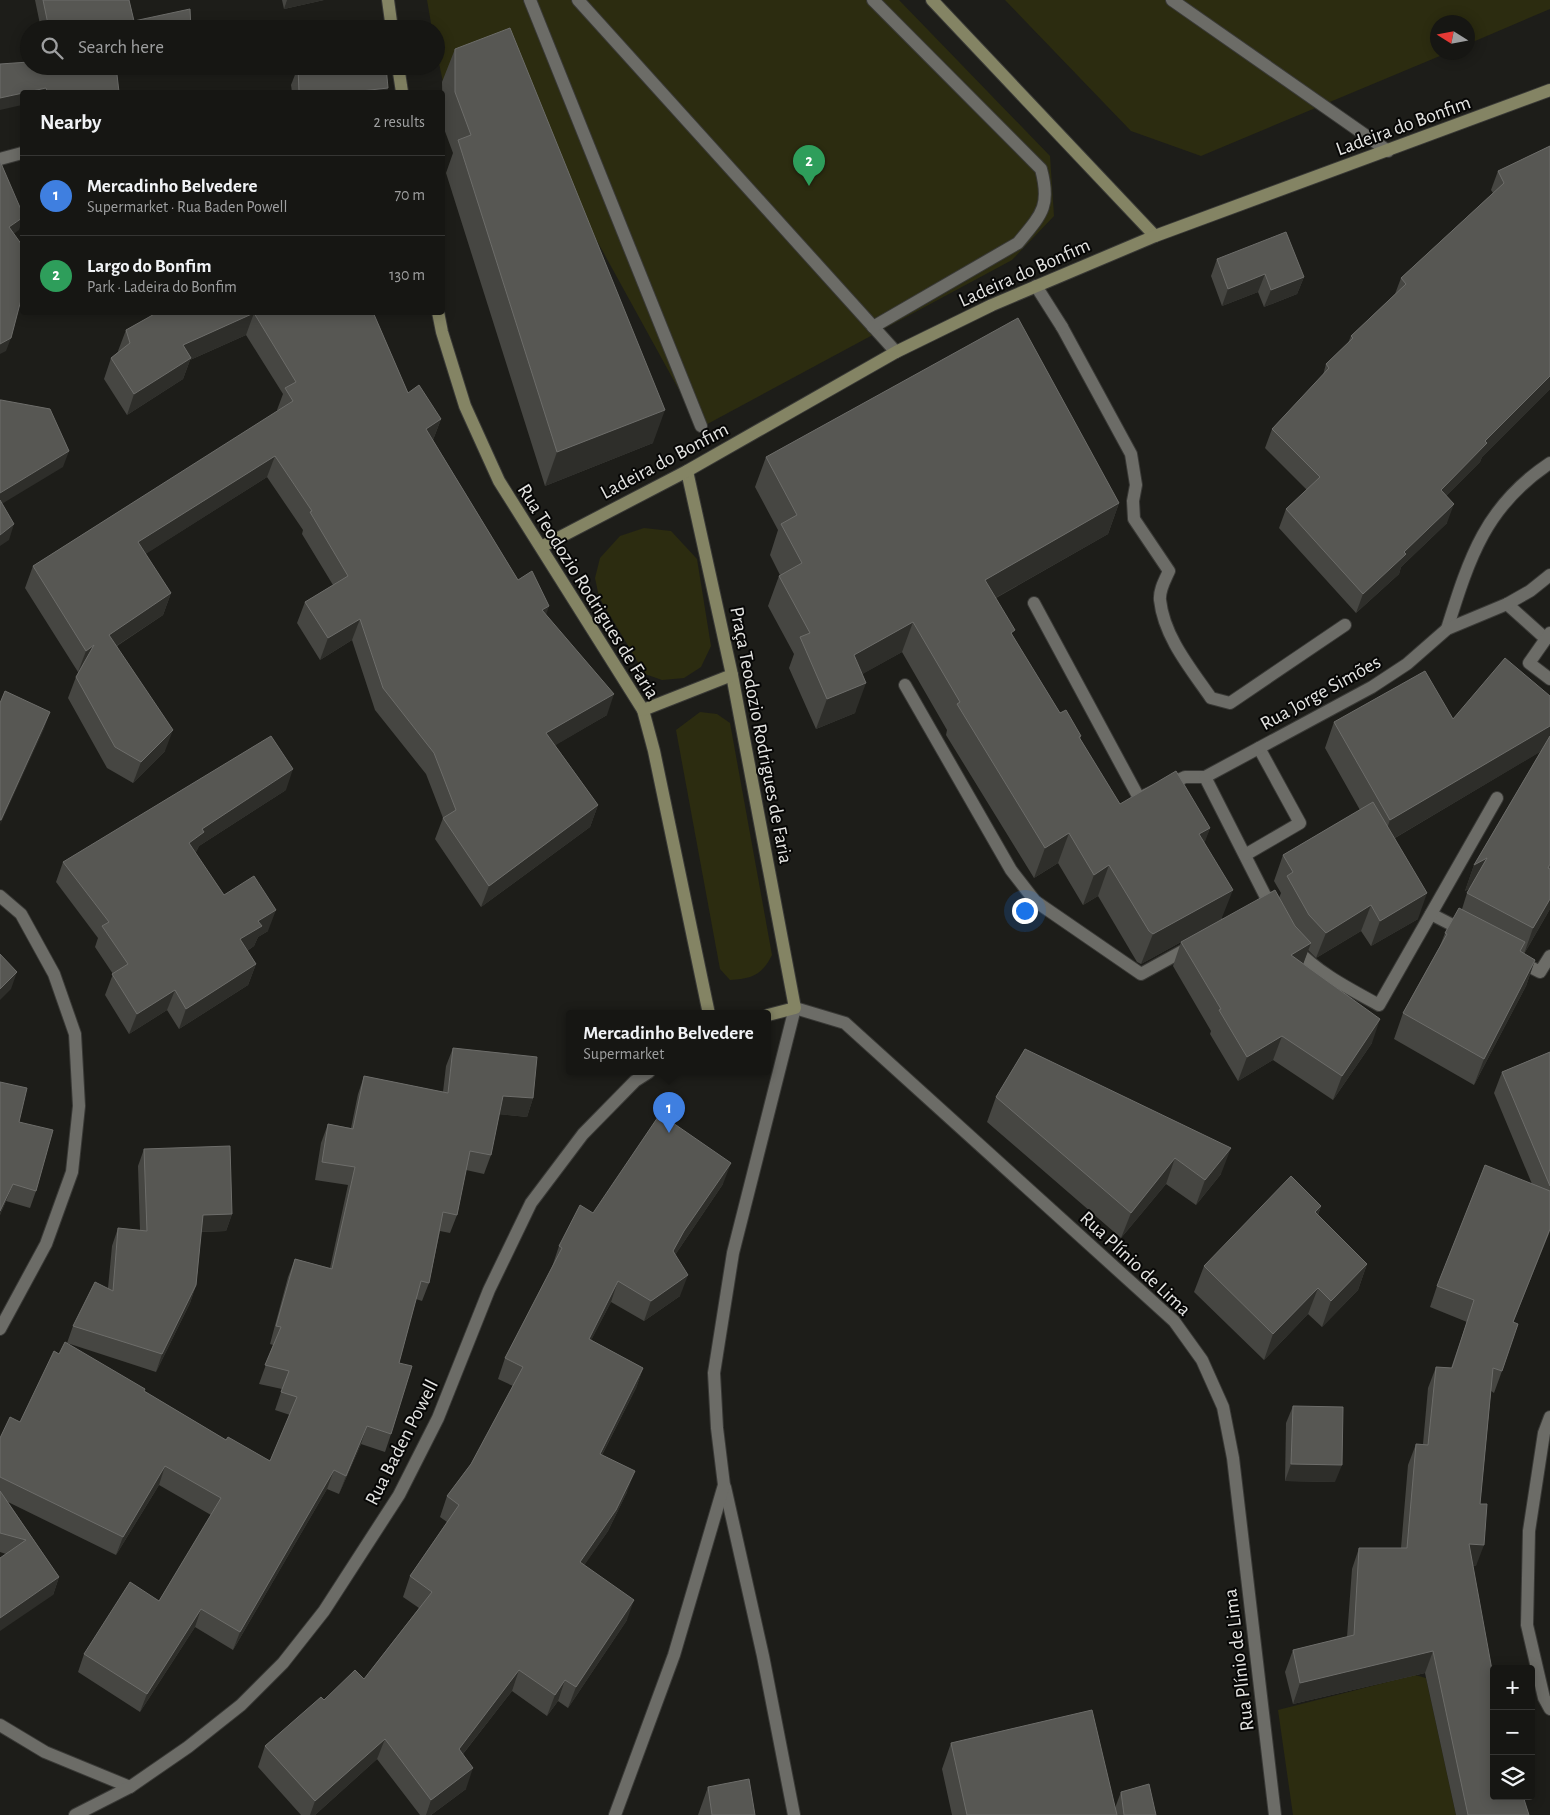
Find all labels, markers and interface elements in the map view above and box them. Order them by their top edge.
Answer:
north arrow [1430,15,1475,60]
search box [20,20,445,75]
icon: search [38,34,66,62]
text: Search here [78,38,164,57]
street label: Ladeira do Bonfim [1333,92,1473,160]
text: Nearby [40,112,101,133]
text: 2 results [373,114,425,130]
pin: 2 [793,145,825,186]
text: Mercadinho Belvedere [87,177,258,196]
text: 1 [53,187,59,203]
text: 70 m [394,187,425,203]
text: Supermarket · Rua Baden Powell [87,199,287,215]
street label: Ladeira do Bonfim [956,235,1093,311]
text: Largo do Bonfim [87,257,211,276]
text: 2 [52,267,60,283]
text: 130 m [389,267,425,283]
text: Park · Ladeira do Bonfim [87,279,237,295]
street label: Ladeira do Bonfim [597,419,732,503]
street label: Rua Teodozio Rodrigues de Faria [514,481,663,703]
street label: Praça Teodozio Rodrigues de Faria [726,605,796,865]
street label: Rua Jorge Simões [1257,652,1384,734]
your location [1012,898,1038,924]
popup [566,1010,771,1075]
text: Mercadinho Belvedere [583,1024,754,1043]
text: Supermarket [583,1046,664,1062]
pin: 1 [653,1092,685,1133]
street label: Rua Plínio de Lima [1076,1208,1194,1320]
street label: Rua Baden Powell [362,1376,442,1508]
street label: Rua Plínio de Lima [1220,1588,1258,1732]
map controls [1490,1665,1535,1800]
button: + [1490,1665,1535,1710]
button: − [1490,1710,1535,1755]
button: layers [1490,1755,1535,1800]

